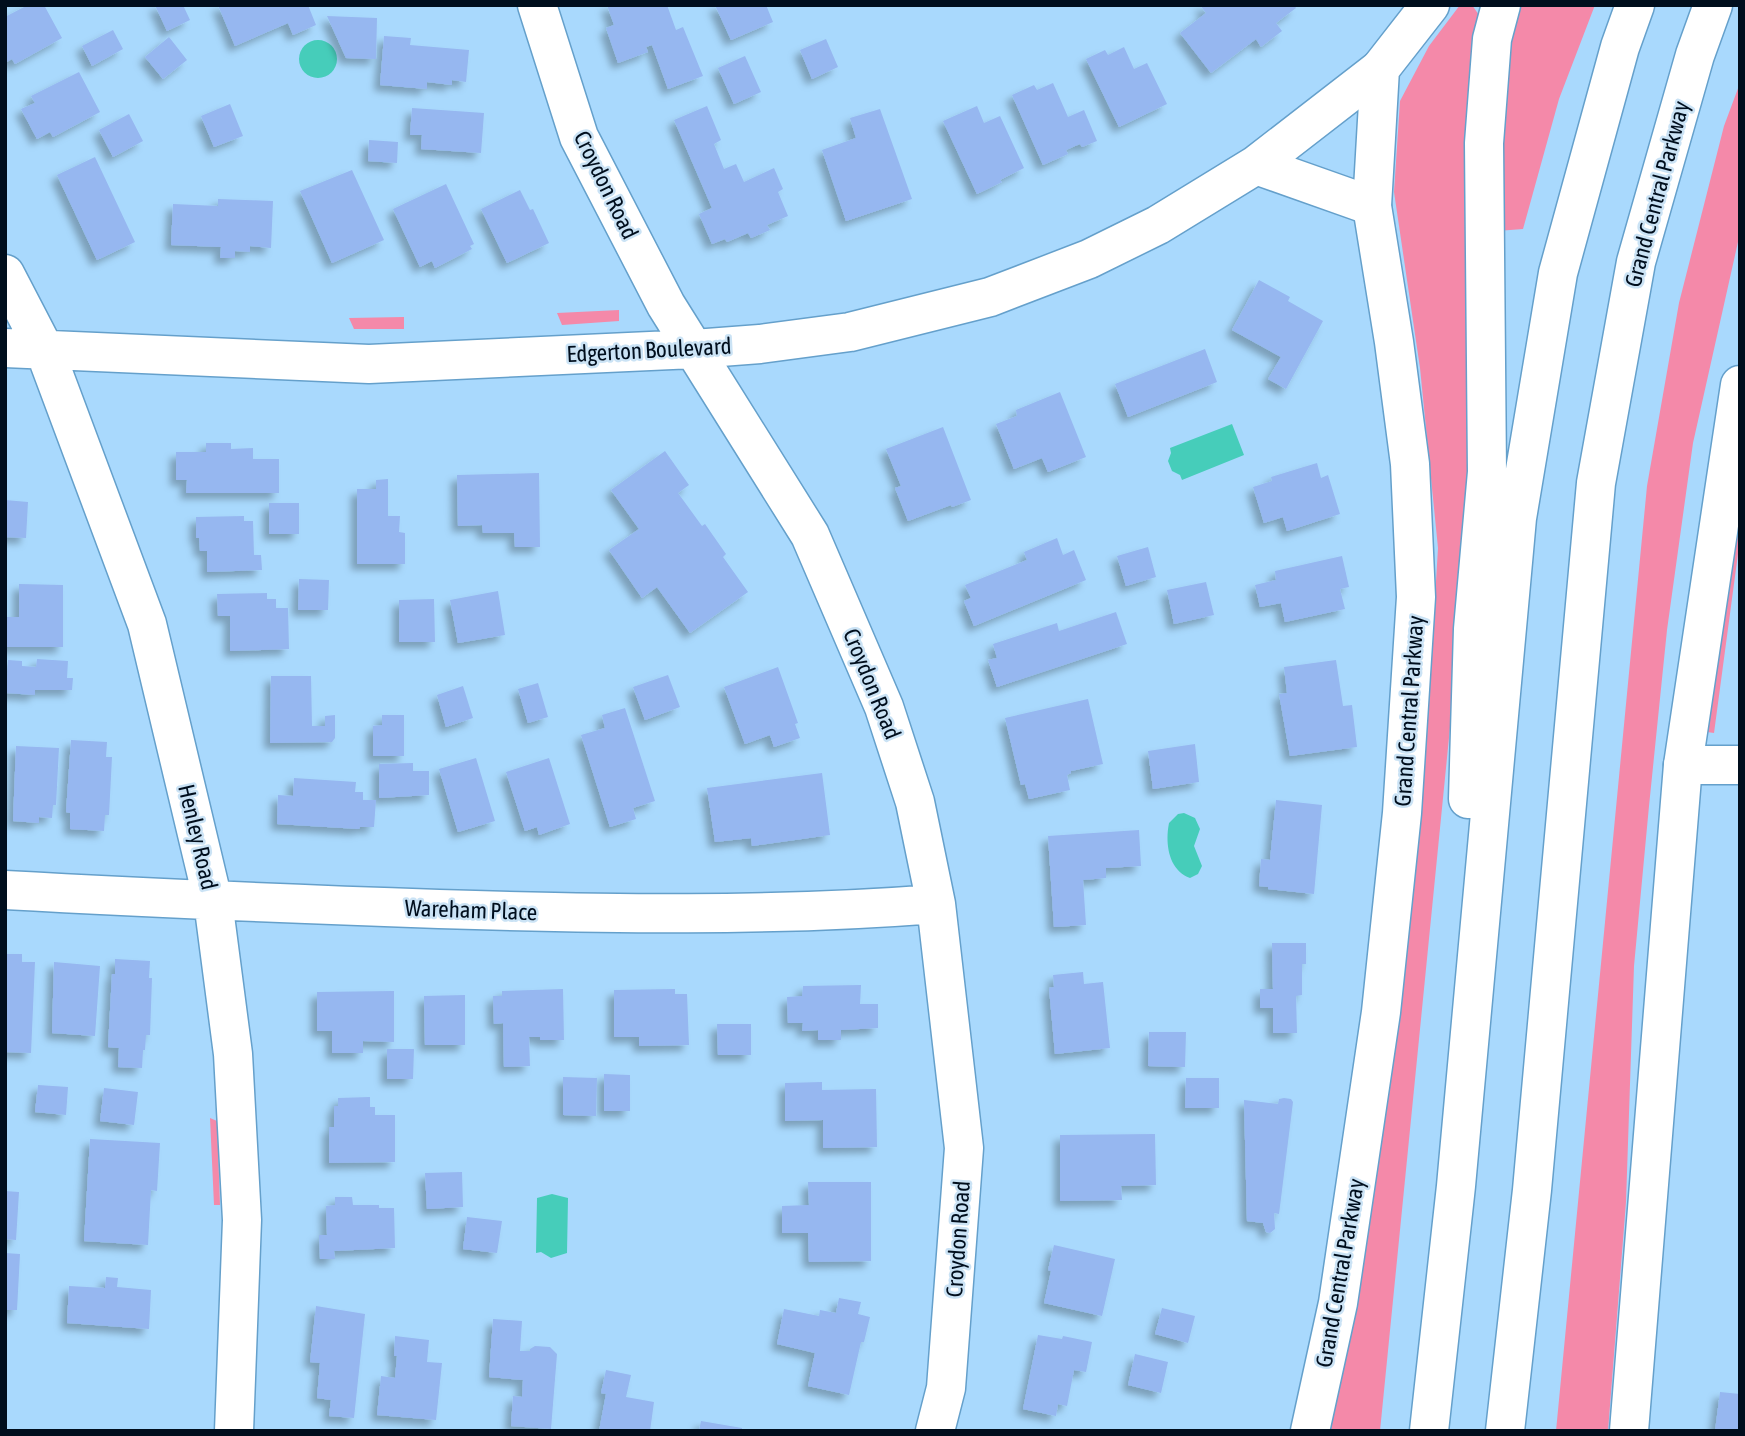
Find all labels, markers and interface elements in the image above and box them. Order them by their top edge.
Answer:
street label: Grand Central Parkway [1620,98,1694,290]
street label: Croydon Road [569,127,643,243]
street label: Edgerton Boulevard [566,333,732,367]
street label: Grand Central Parkway [1389,615,1429,807]
street label: Croydon Road [838,625,906,743]
street label: Henley Road [173,782,223,892]
street label: Wareham Place [404,895,538,925]
street label: Grand Central Parkway [1311,1177,1369,1369]
street label: Croydon Road [941,1180,975,1298]

